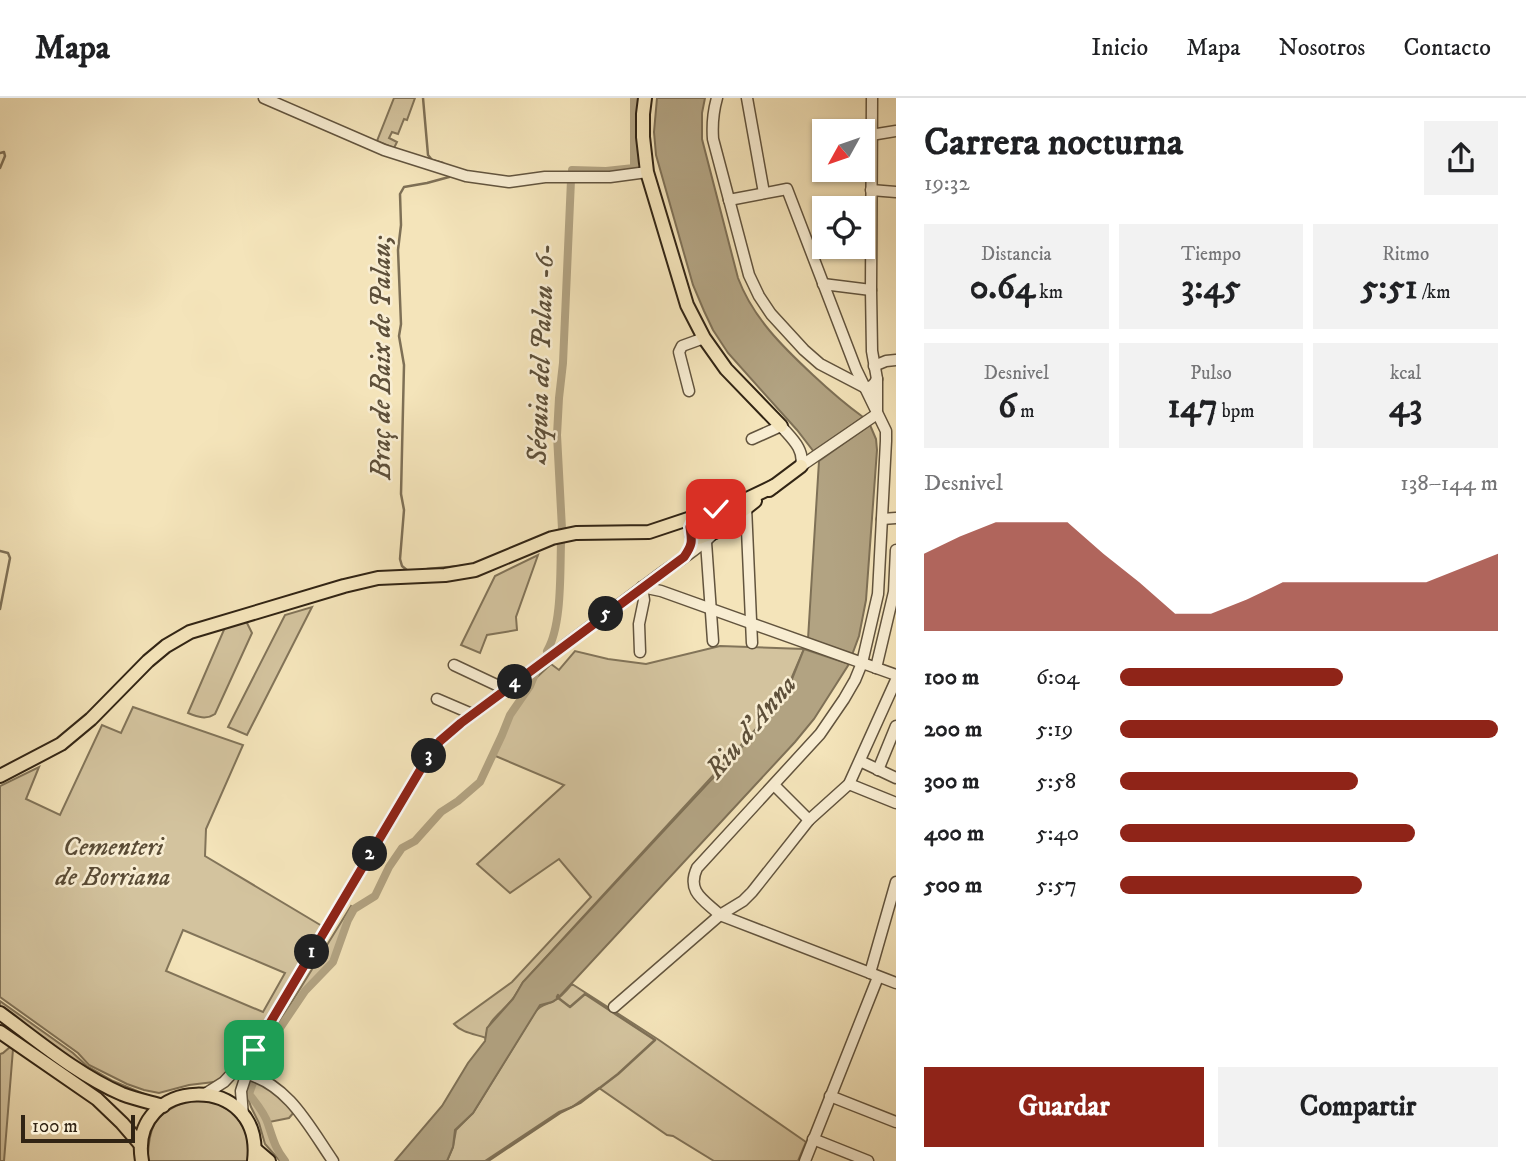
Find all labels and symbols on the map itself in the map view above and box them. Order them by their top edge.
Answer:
north arrow [812,119,875,182]
water label: Braç de Baix de Palau; [364,235,399,480]
water label: Séquia del Palau -6- [520,243,563,466]
pin [686,479,746,539]
pin: 5 [588,596,624,632]
pin: 4 [498,664,532,700]
water label: Riu d'Anna [697,668,804,787]
pin: 3 [412,738,446,774]
park label: Cementeri de Borriana [55,831,170,894]
pin: 2 [352,836,388,872]
pin: 1 [294,934,330,970]
pin [224,1020,284,1080]
scale bar [21,1112,135,1144]

